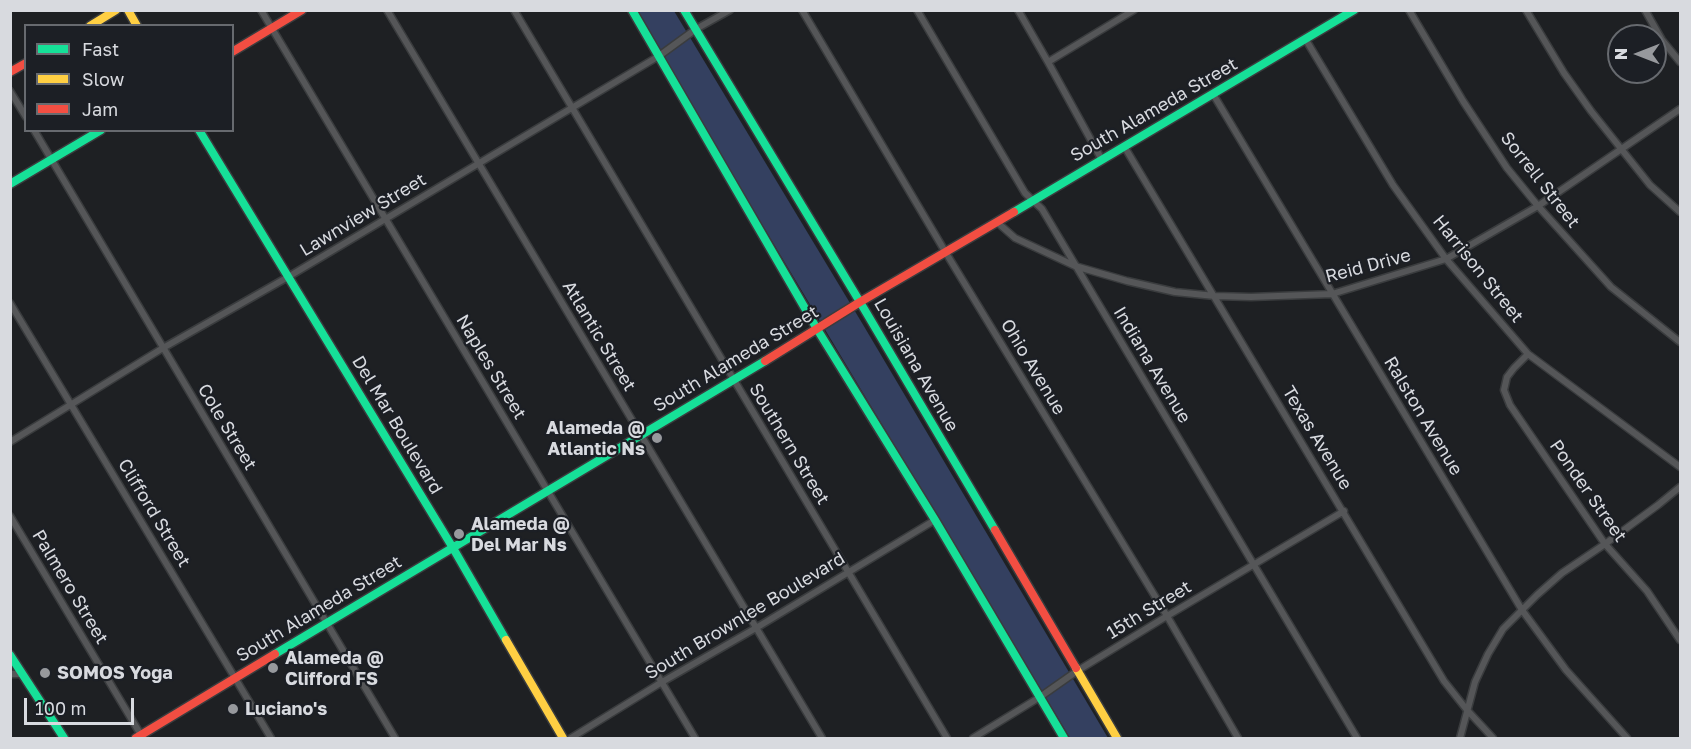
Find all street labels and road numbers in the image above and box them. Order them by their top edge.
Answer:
street label: South Alameda Street [1067,53,1241,167]
street label: Sorrell Street [1496,128,1584,232]
street label: Lawnview Street [296,169,430,261]
street label: Harrison Street [1428,211,1528,327]
street label: Reid Drive [1323,244,1413,288]
street label: Atlantic Street [558,277,640,395]
street label: Louisiana Avenue [869,294,963,436]
street label: South Alameda Street [649,301,823,417]
street label: Indiana Avenue [1109,303,1195,427]
street label: Naples Street [451,311,531,423]
street label: Ohio Avenue [996,315,1070,419]
street label: Del Mar Boulevard [347,352,447,498]
street label: Ralston Avenue [1379,353,1467,479]
street label: Southern Street [744,379,834,509]
street label: Cole Street [193,380,261,474]
street label: Texas Avenue [1278,382,1356,494]
street label: Ponder Street [1545,436,1631,546]
street label: Clifford Street [113,455,195,571]
street label: Palmero Street [27,526,113,648]
street label: South Brownlee Boulevard [641,548,849,684]
street label: South Alameda Street [232,551,406,667]
street label: 15th Street [1103,576,1195,644]

